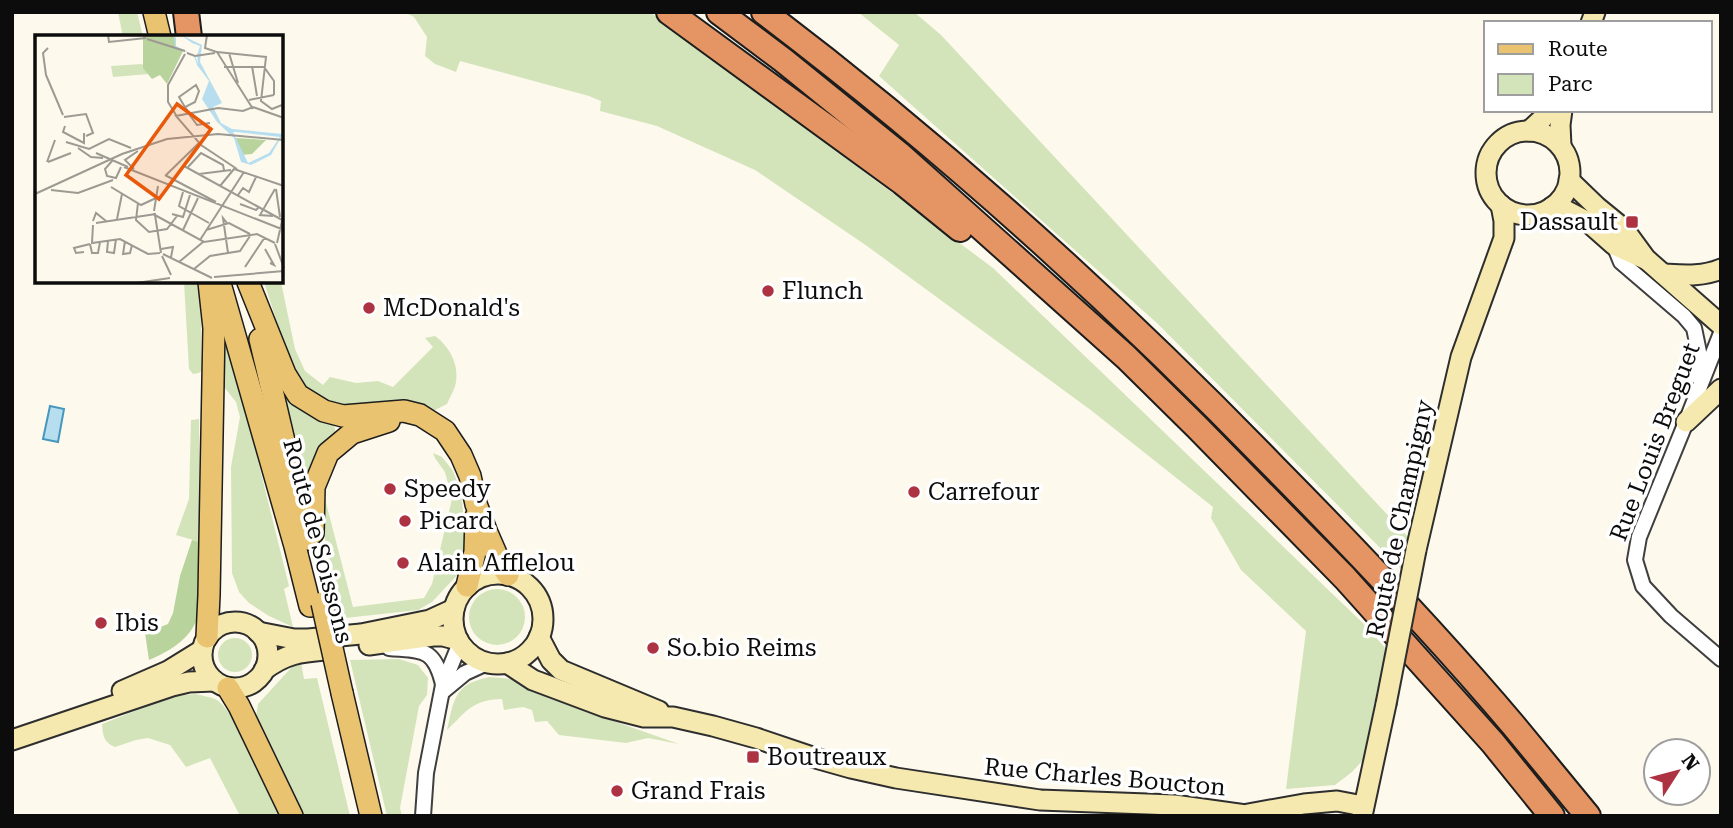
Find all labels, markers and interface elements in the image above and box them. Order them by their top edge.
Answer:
legend [1484,21,1712,112]
inset map [35,35,284,284]
text: Route [1548,37,1607,61]
text: Parc [1548,72,1593,96]
place label: Dassault [1520,208,1618,236]
marker: Dassault [1624,214,1640,230]
place label: Flunch [782,277,863,305]
marker: Flunch [760,283,776,299]
place label: McDonald's [383,294,520,322]
marker: McDonald's [361,300,377,316]
street label: Rue Louis Breguet [1604,339,1706,545]
street label: Route de Champigny [1361,397,1439,641]
street label: Route de Soissons [277,436,359,646]
place label: Speedy [404,475,492,503]
place label: Carrefour [928,478,1040,506]
marker: Speedy [382,481,398,497]
marker: Carrefour [906,484,922,500]
place label: Picard [419,507,494,535]
marker: Picard [397,513,413,529]
place label: Alain Afflelou [417,549,575,577]
marker: Alain Afflelou [395,555,411,571]
place label: Ibis [115,609,159,637]
marker: Ibis [93,615,109,631]
place label: So.bio Reims [667,634,816,662]
marker: So.bio Reims [645,640,661,656]
north arrow [1642,737,1712,807]
place label: Boutreaux [767,743,887,771]
marker: Boutreaux [745,749,761,765]
text: N [1677,750,1704,775]
street label: Rue Charles Boucton [983,752,1227,802]
place label: Grand Frais [631,777,765,805]
marker: Grand Frais [609,783,625,799]

